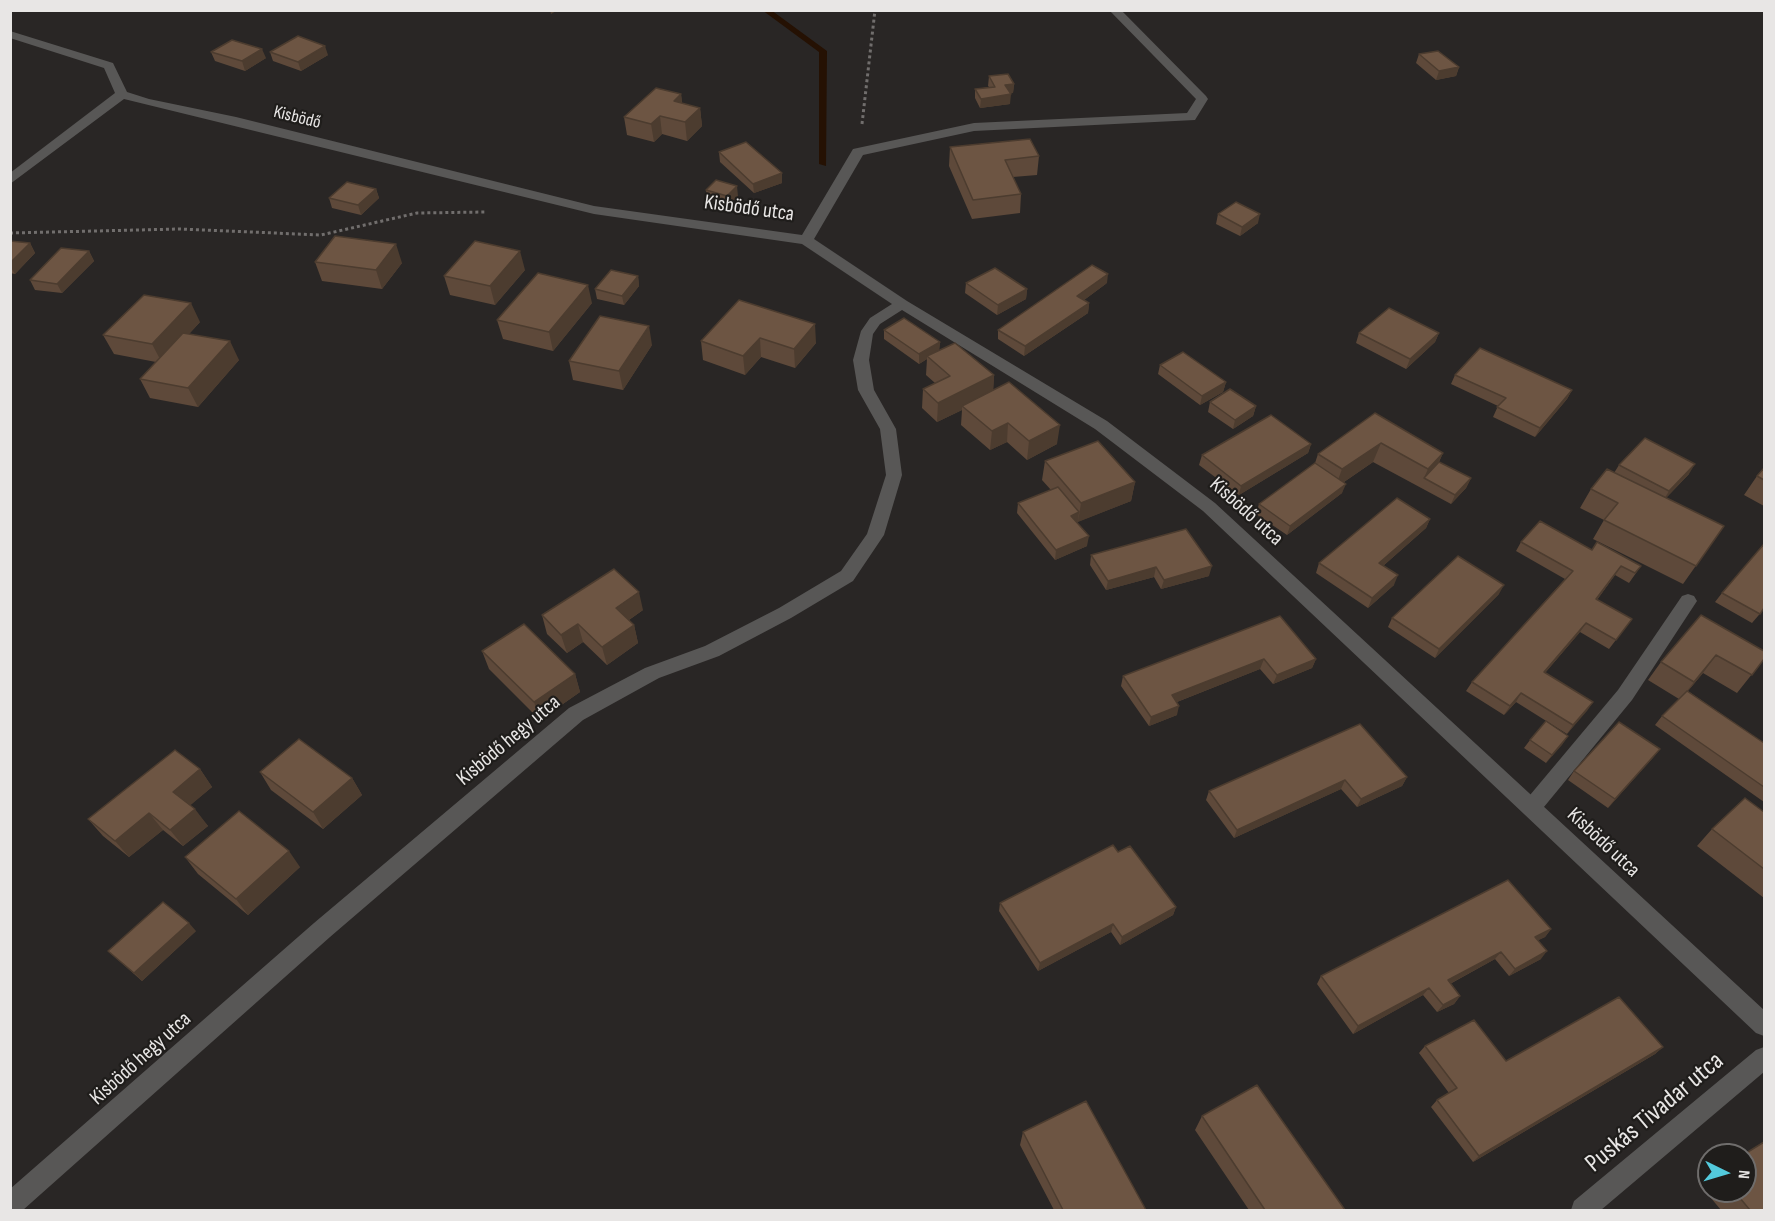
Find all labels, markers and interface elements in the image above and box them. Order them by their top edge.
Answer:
street label: Kisbödő [271,102,323,134]
street label: Kisbödő utca [702,190,796,228]
street label: Kisbödő utca [1204,472,1288,552]
street label: Kisbödő hegy utca [452,690,566,792]
street label: Kisbödő utca [1561,803,1645,883]
street label: Kisbödő hegy utca [85,1007,197,1111]
street label: Puskás Tivadar utca [1580,1046,1730,1180]
north arrow [1697,1143,1757,1203]
text: N [1734,1169,1753,1180]

